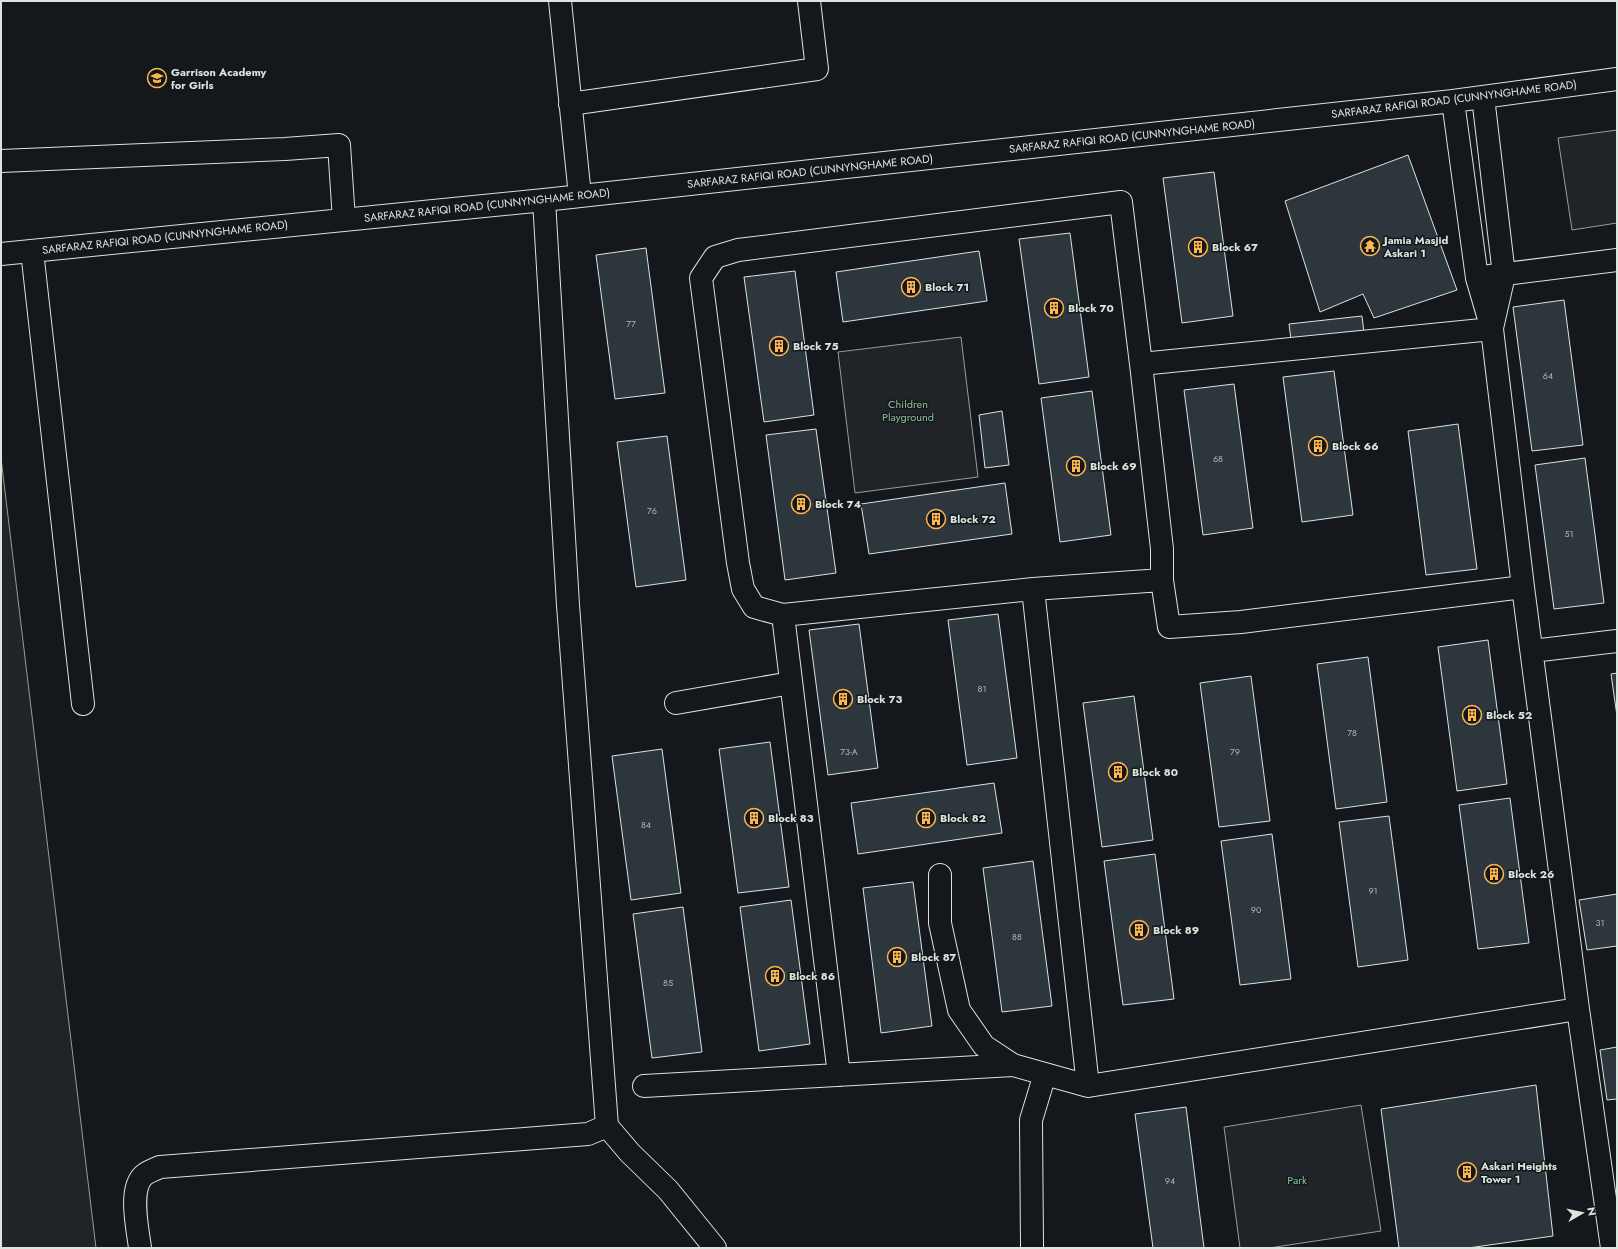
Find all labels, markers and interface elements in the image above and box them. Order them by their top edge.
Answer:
place label: Garrison Academy for Girls [171,64,267,93]
school or university icon: Garrison Academy for Girls [146,67,168,89]
street label: SARFARAZ RAFIQI ROAD (CUNNYNGHAME ROAD) [1330,76,1578,122]
street label: SARFARAZ RAFIQI ROAD (CUNNYNGHAME ROAD) [1008,115,1256,157]
street label: SARFARAZ RAFIQI ROAD (CUNNYNGHAME ROAD) [686,150,934,192]
street label: SARFARAZ RAFIQI ROAD (CUNNYNGHAME ROAD) [363,184,611,226]
street label: SARFARAZ RAFIQI ROAD (CUNNYNGHAME ROAD) [41,216,289,258]
place label: Jamia Masjid Askari 1 [1382,232,1449,261]
temple icon: Jamia Masjid Askari 1 [1359,235,1381,257]
building icon: Block 67 [1187,236,1209,258]
place label: Block 67 [1212,239,1258,255]
building icon: Block 71 [900,276,922,298]
place label: Block 71 [925,279,969,295]
building icon: Block 70 [1043,297,1065,319]
place label: Block 70 [1068,300,1114,316]
house number: 77 [626,317,636,330]
building icon: Block 75 [768,335,790,357]
place label: Block 75 [793,338,839,354]
house number: 64 [1543,369,1553,382]
park label: Children Playground [882,396,934,425]
building icon: Block 66 [1307,435,1329,457]
place label: Block 66 [1332,438,1379,454]
house number: 68 [1213,452,1223,465]
building icon: Block 69 [1065,455,1087,477]
place label: Block 69 [1090,458,1137,474]
building icon: Block 74 [790,493,812,515]
place label: Block 74 [815,496,861,512]
house number: 76 [647,504,657,517]
building icon: Block 72 [925,508,947,530]
place label: Block 72 [950,511,996,527]
house number: 51 [1564,527,1574,540]
house number: 81 [978,682,986,695]
building icon: Block 73 [832,688,854,710]
place label: Block 73 [857,691,902,707]
building icon: Block 52 [1461,704,1483,726]
place label: Block 52 [1486,707,1532,723]
house number: 78 [1347,726,1357,739]
house number: 73-A [840,745,858,758]
house number: 79 [1230,745,1240,758]
building icon: Block 80 [1107,761,1129,783]
place label: Block 80 [1132,764,1178,780]
building icon: Block 83 [743,807,765,829]
building icon: Block 82 [915,807,937,829]
place label: Block 83 [768,810,814,826]
place label: Block 82 [940,810,986,826]
house number: 84 [641,818,651,831]
building icon: Block 26 [1483,863,1505,885]
place label: Block 26 [1508,866,1554,882]
house number: 91 [1368,884,1378,897]
house number: 90 [1251,903,1262,916]
house number: 31 [1596,916,1604,929]
building icon: Block 89 [1128,919,1150,941]
place label: Block 89 [1153,922,1199,938]
house number: 88 [1012,930,1022,943]
building icon: Block 87 [886,946,908,968]
place label: Block 87 [911,949,957,965]
building icon: Block 86 [764,965,786,987]
place label: Block 86 [789,968,835,984]
house number: 85 [663,976,673,989]
place label: Askari Heights Tower 1 [1480,1158,1557,1187]
building icon: Askari Heights Tower 1 [1456,1161,1478,1183]
park label: Park [1287,1172,1307,1188]
house number: 94 [1165,1174,1175,1187]
north arrow [1562,1193,1602,1233]
text: N [1583,1206,1600,1217]

